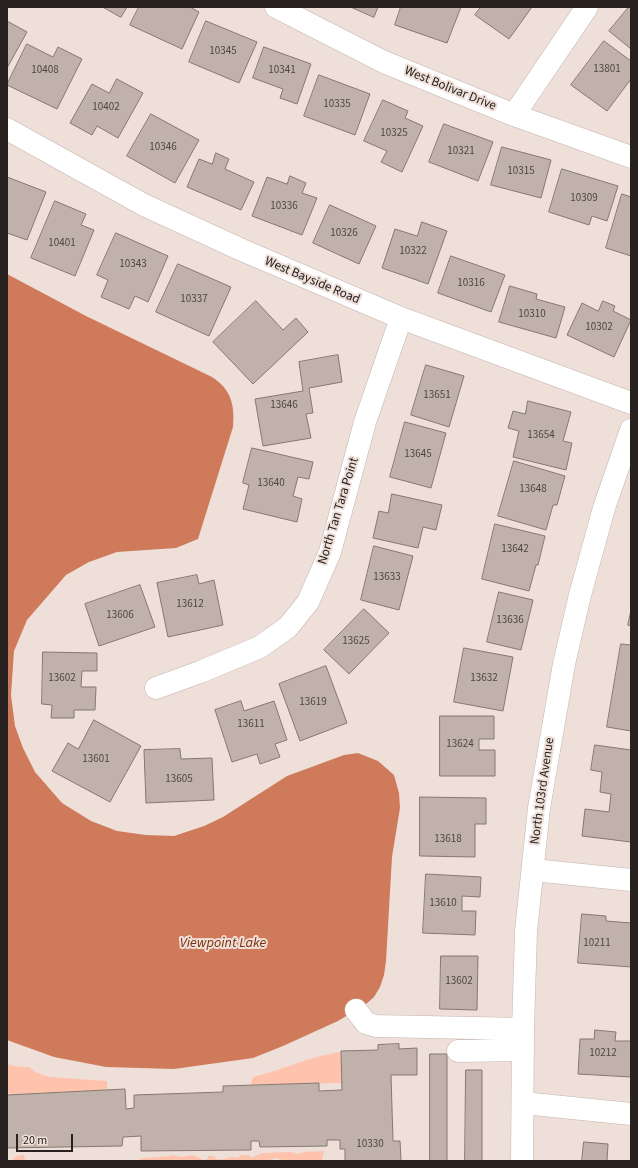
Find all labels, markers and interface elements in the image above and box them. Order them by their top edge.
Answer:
house number: 10345 [209,45,237,59]
street label: West Bolivar Drive [402,63,498,115]
house number: 13801 [593,63,621,77]
house number: 10408 [31,64,59,78]
house number: 10341 [268,64,296,78]
house number: 10335 [323,98,351,112]
house number: 10402 [92,101,120,115]
house number: 10325 [380,127,408,141]
house number: 10346 [149,141,177,155]
house number: 10321 [447,145,475,159]
house number: 10315 [507,165,535,179]
house number: 10309 [570,192,598,206]
house number: 10336 [270,200,298,214]
house number: 10326 [330,227,358,241]
house number: 10401 [48,237,76,251]
house number: 10322 [399,245,427,259]
street label: West Bayside Road [262,254,362,308]
house number: 10343 [119,258,147,272]
house number: 10316 [457,277,485,291]
house number: 10337 [180,293,208,307]
house number: 10310 [518,308,546,322]
house number: 10302 [585,321,613,335]
house number: 13651 [423,389,451,403]
house number: 13646 [270,399,298,413]
house number: 13654 [527,429,555,443]
house number: 13645 [404,448,432,462]
street label: North Tan Tara Point [315,456,363,566]
house number: 13640 [257,477,285,491]
house number: 13648 [519,483,547,497]
house number: 13642 [501,543,529,557]
house number: 13633 [373,571,401,585]
house number: 13612 [176,598,204,612]
house number: 13606 [106,609,134,623]
house number: 13636 [496,614,524,628]
house number: 13625 [342,635,370,649]
house number: 13602 [48,672,76,686]
house number: 13632 [470,672,498,686]
house number: 13619 [299,696,327,710]
house number: 13611 [237,718,265,732]
street label: North 103rd Avenue [528,737,558,845]
house number: 13624 [446,738,474,752]
house number: 13601 [82,753,110,767]
house number: 13605 [165,773,193,787]
house number: 13618 [434,833,462,847]
house number: 13610 [429,897,457,911]
water label: Viewpoint Lake [180,936,266,952]
house number: 10211 [583,937,611,951]
house number: 13602 [445,975,473,989]
house number: 10212 [589,1047,617,1061]
scale bar [18,1126,75,1152]
text: 20 m [23,1132,47,1149]
house number: 10330 [356,1138,384,1152]

